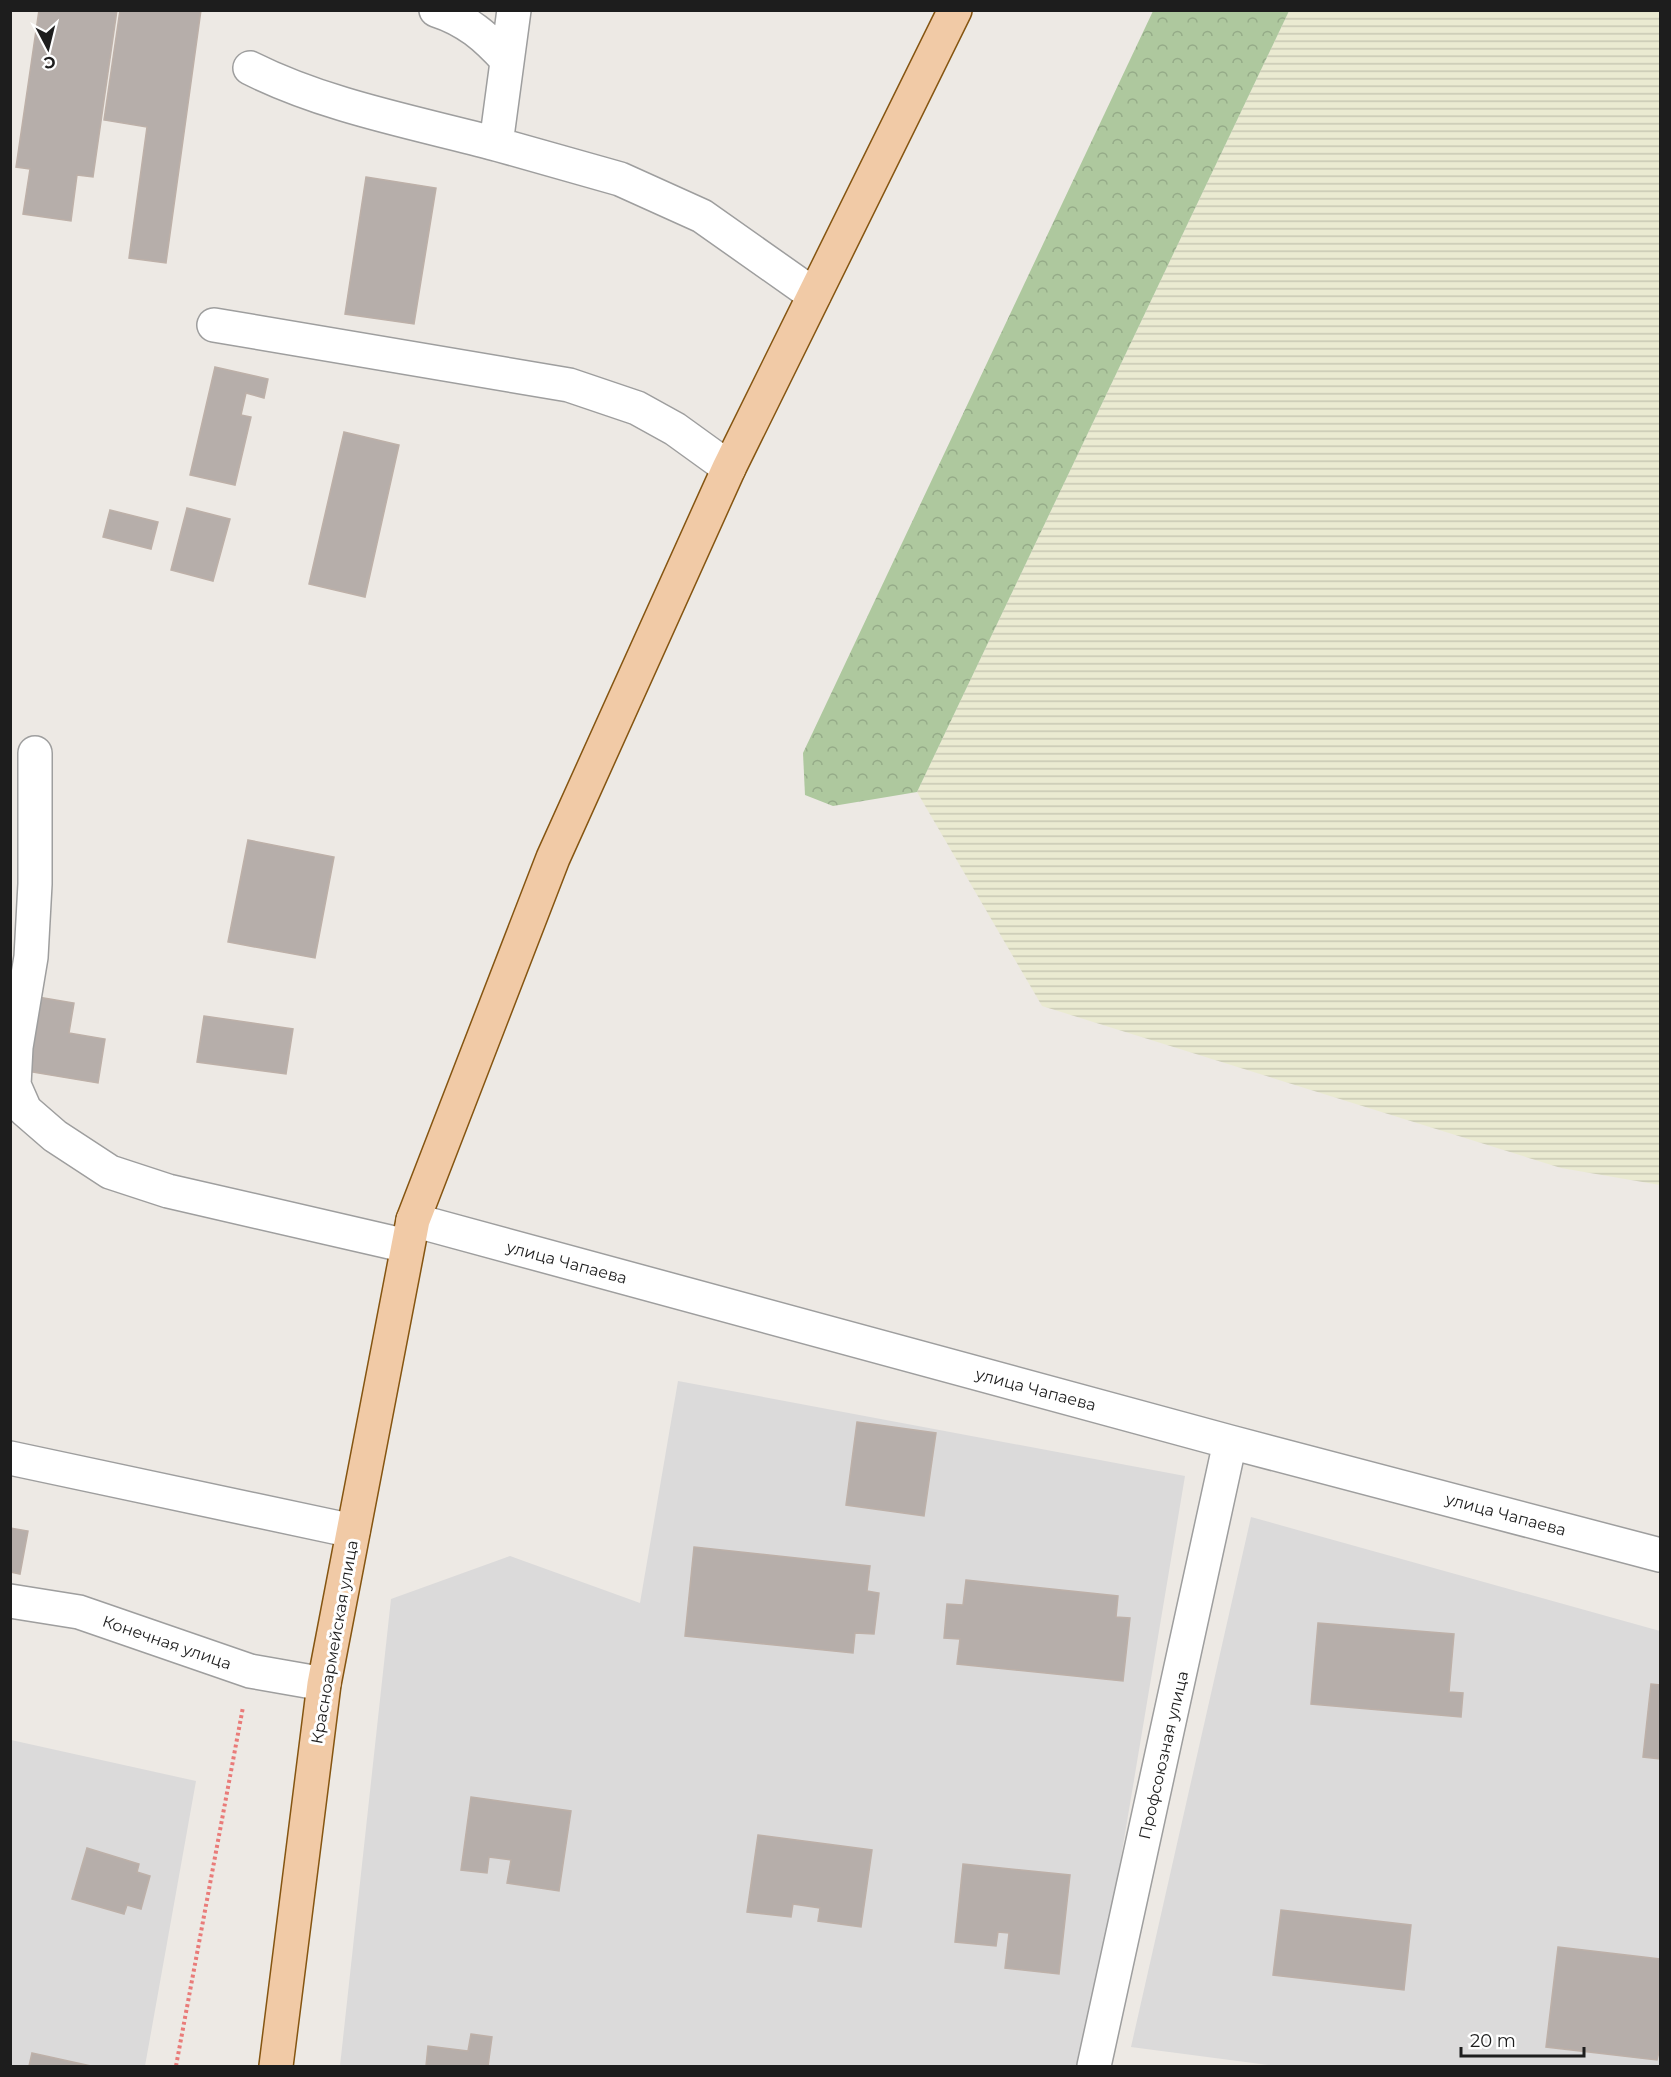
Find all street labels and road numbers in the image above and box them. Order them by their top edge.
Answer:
street label: улица Чапаева [504,1237,629,1288]
street label: улица Чапаева [973,1364,1098,1415]
street label: улица Чапаева [1443,1489,1568,1540]
street label: Красноармейская улица [307,1539,362,1745]
street label: Конечная улица [100,1611,234,1673]
street label: Профсоюзная улица [1135,1669,1192,1841]

